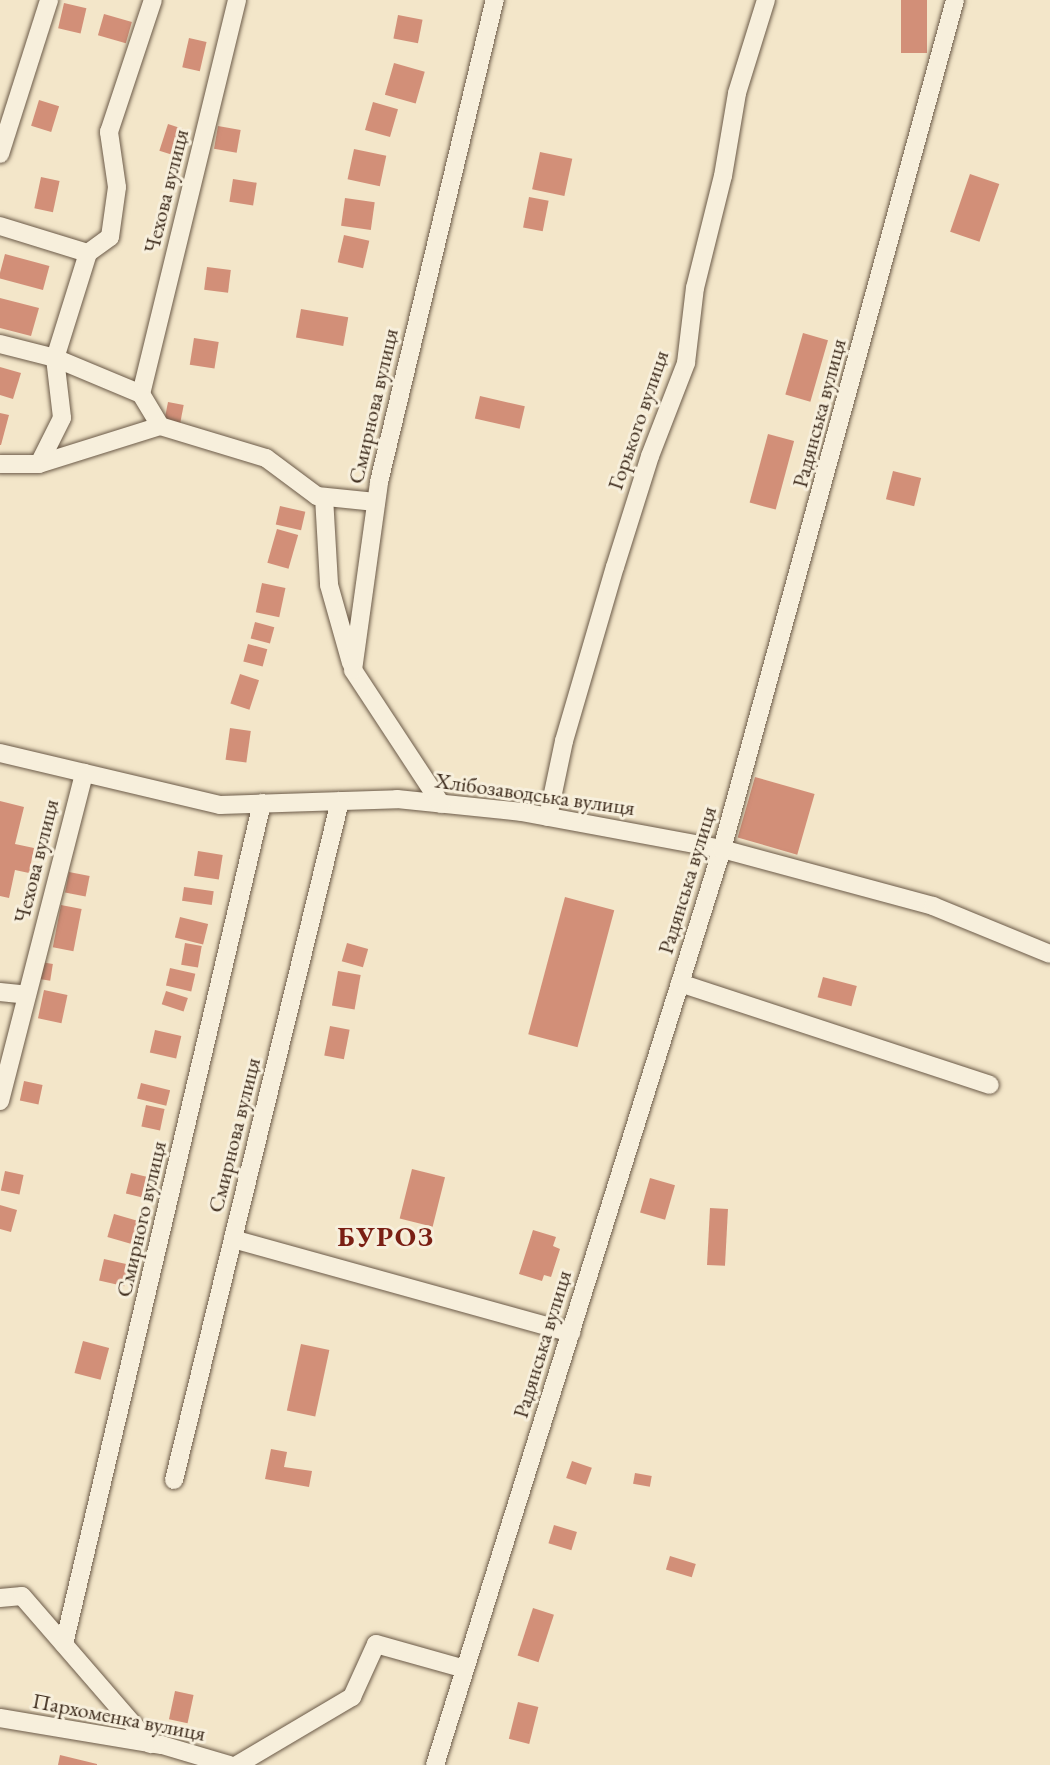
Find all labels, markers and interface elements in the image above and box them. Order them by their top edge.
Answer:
street label: Чехова вулиця [138,126,194,256]
street label: Смирнова вулиця [342,326,404,486]
street label: Радянська вулиця [786,336,852,490]
street label: Горького вулиця [602,347,674,493]
street label: Хлібозаводська вулиця [433,767,637,821]
street label: Чехова вулиця [8,796,64,926]
street label: Радянська вулиця [652,803,722,957]
street label: Смирнова вулиця [202,1055,266,1215]
street label: Смирного вулиця [110,1138,172,1300]
district label: БУРОЗ [337,1219,435,1253]
street label: Радянська вулиця [507,1267,577,1421]
street label: Пархоменка вулиця [30,1687,208,1747]

